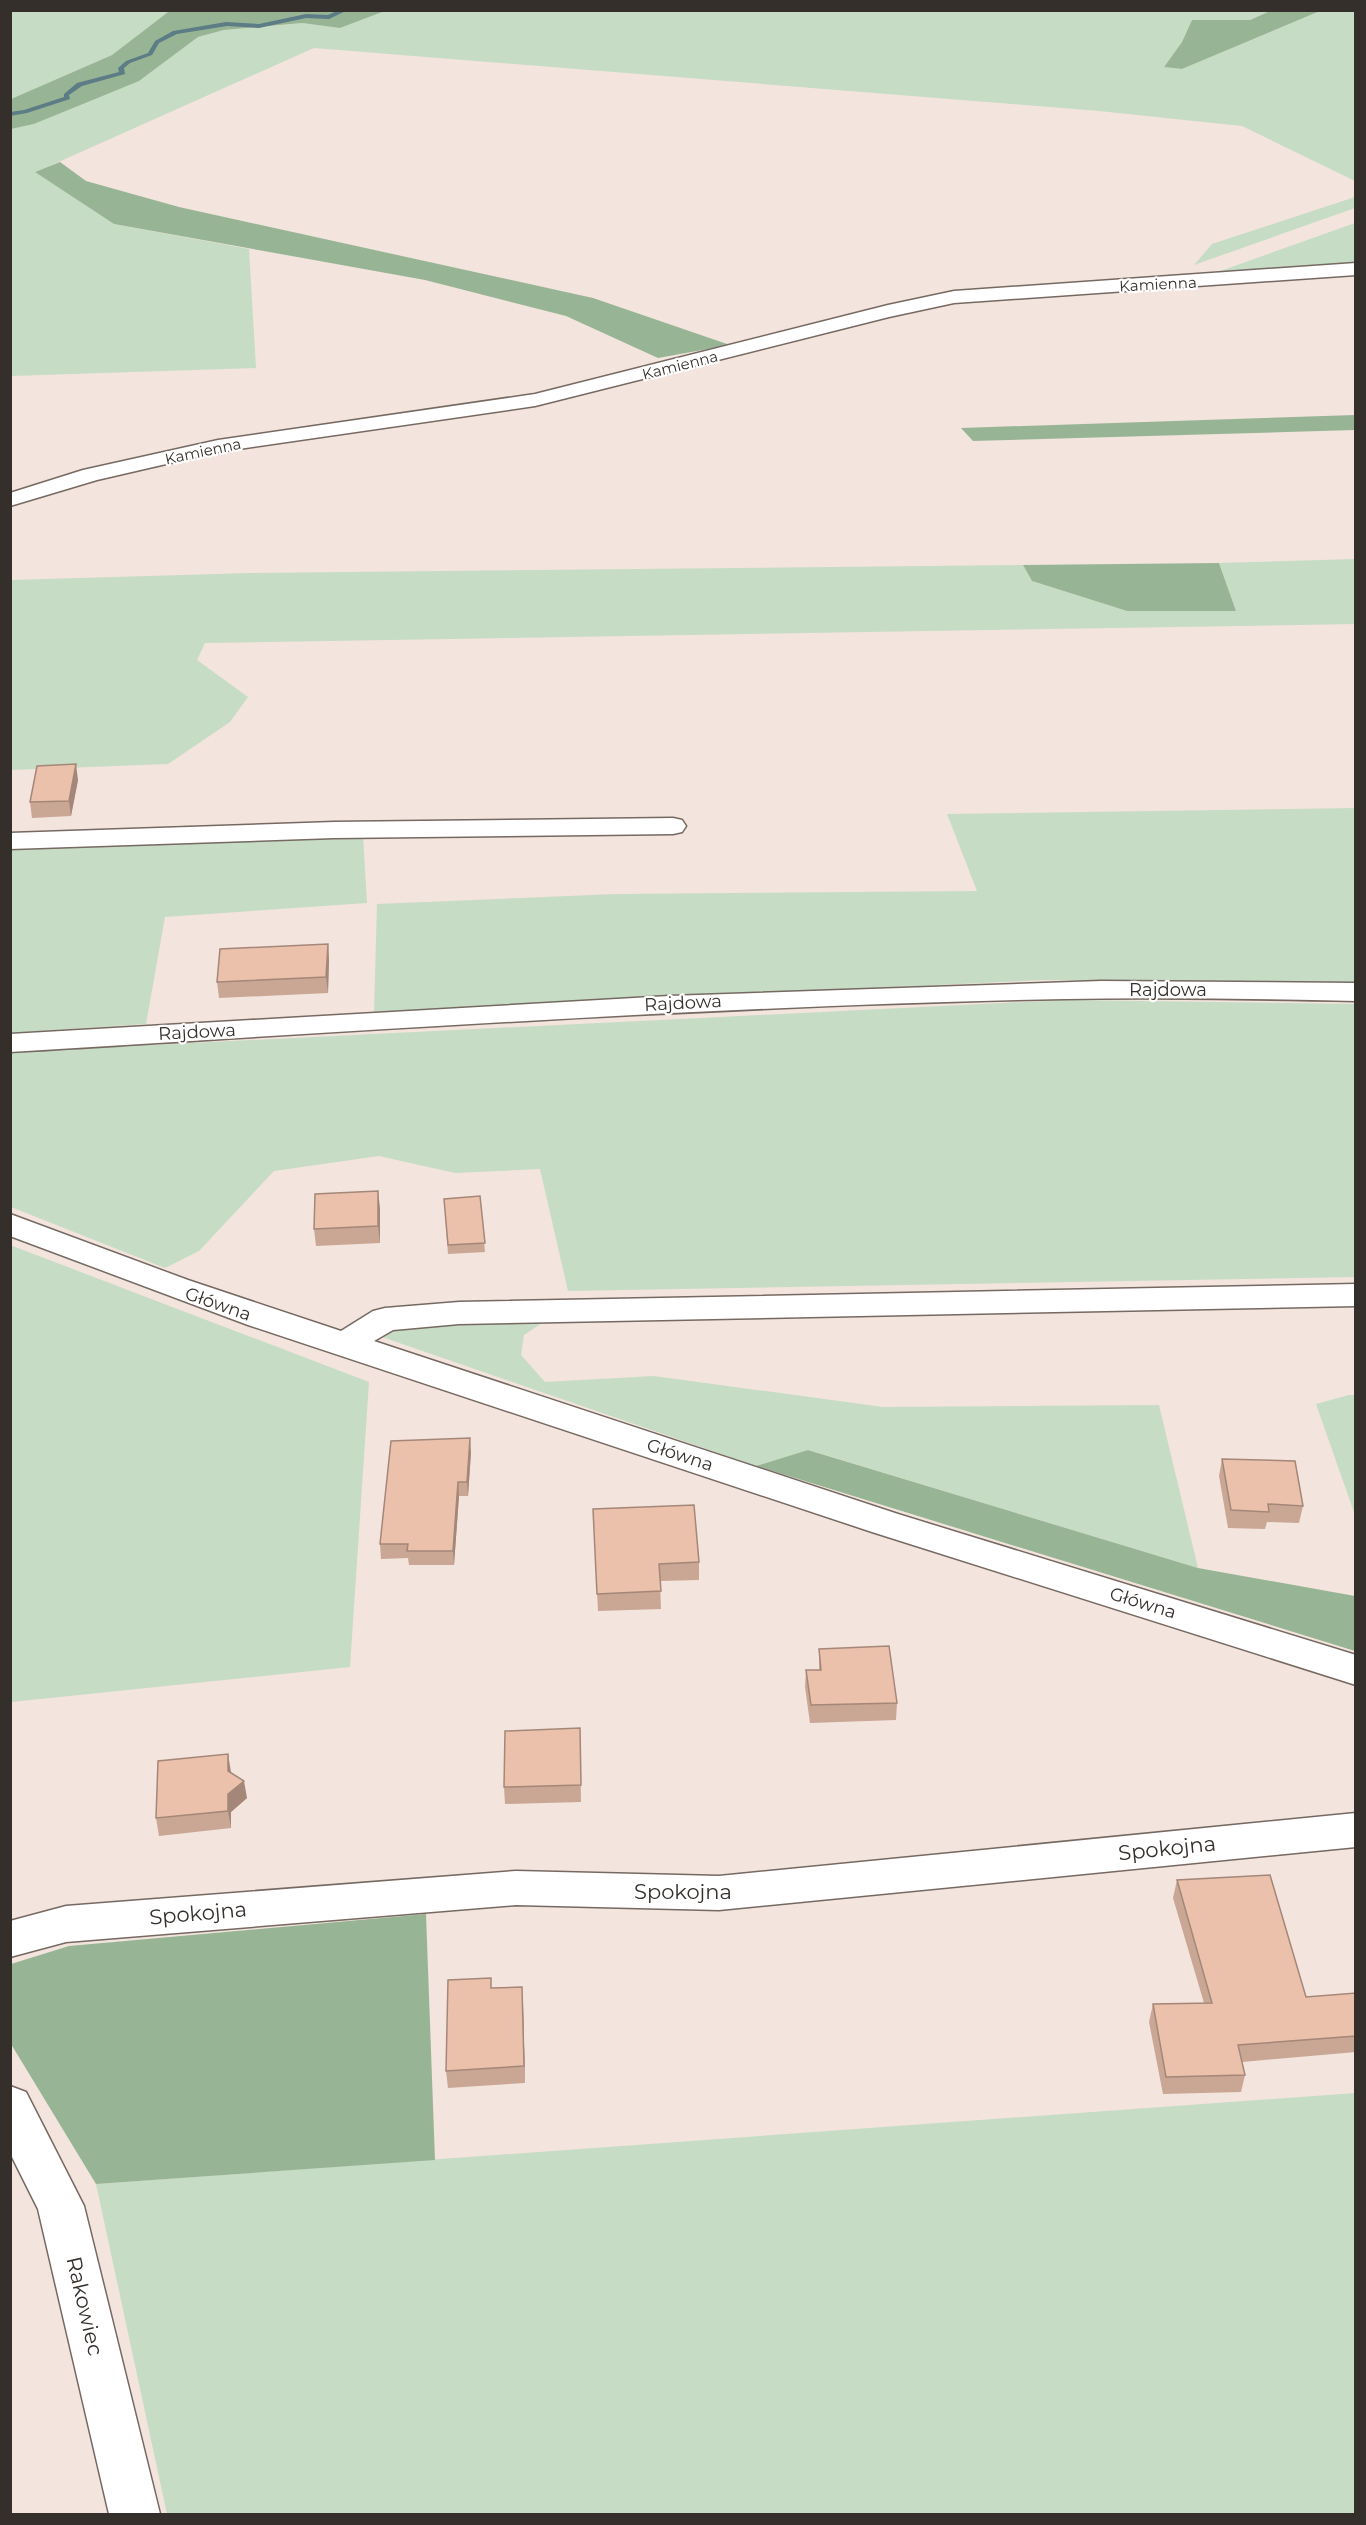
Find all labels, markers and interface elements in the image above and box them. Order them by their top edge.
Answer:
street label: Kamienna [1119,272,1197,296]
street label: Kamienna [640,346,720,384]
street label: Kamienna [163,434,243,468]
street label: Rajdowa [1129,979,1207,1001]
street label: Rajdowa [644,990,722,1016]
street label: Rajdowa [158,1019,236,1045]
street label: Główna [182,1282,254,1326]
street label: Główna [644,1434,716,1476]
street label: Główna [1107,1582,1179,1624]
street label: Spokojna [1117,1830,1217,1866]
street label: Spokojna [634,1879,732,1904]
street label: Spokojna [148,1896,248,1930]
street label: Rakowiec [61,2254,109,2358]

